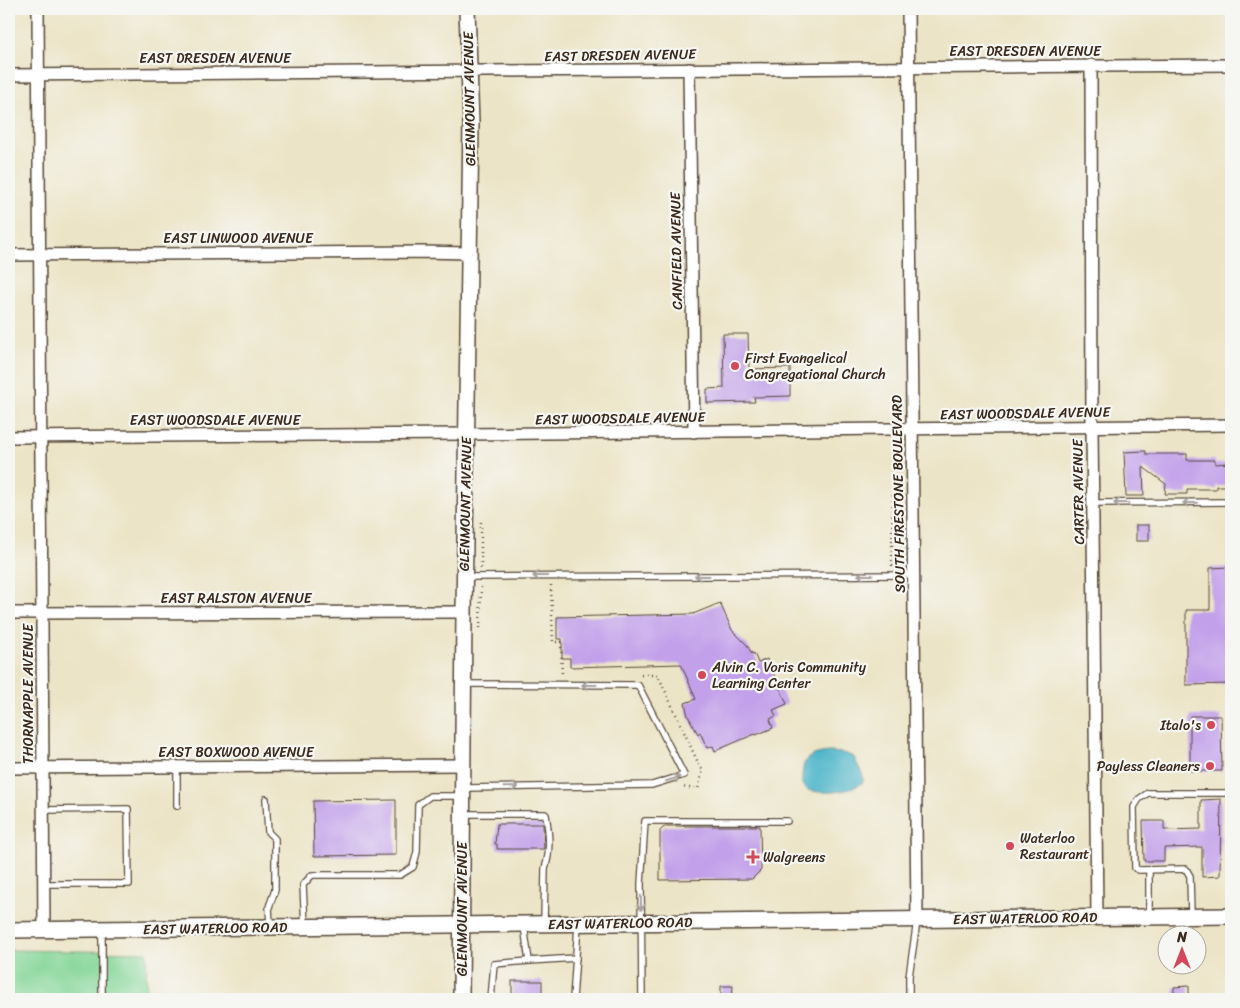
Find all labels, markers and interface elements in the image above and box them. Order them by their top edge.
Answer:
street label: GLENMOUNT AVENUE [456,30,483,166]
street label: EAST DRESDEN AVENUE [949,39,1102,64]
street label: EAST DRESDEN AVENUE [544,42,697,69]
street label: EAST DRESDEN AVENUE [139,46,292,71]
street label: CANFIELD AVENUE [663,191,690,310]
street label: EAST LINWOOD AVENUE [163,226,314,251]
place label: First Evangelical Congregational Church [745,346,886,387]
marker: First Evangelical Congregational Church [729,360,741,372]
street label: SOUTH FIRESTONE BOULEVARD [884,394,913,593]
street label: EAST WOODSDALE AVENUE [940,399,1112,427]
street label: EAST WOODSDALE AVENUE [535,404,707,432]
street label: EAST WOODSDALE AVENUE [130,408,301,433]
street label: GLENMOUNT AVENUE [452,435,479,571]
street label: CARTER AVENUE [1065,438,1092,545]
one-way arrow [1113,498,1129,508]
one-way arrow [1182,498,1198,508]
one-way arrow [857,570,874,580]
one-way arrow [532,571,548,581]
one-way arrow [695,571,711,581]
street label: EAST RALSTON AVENUE [161,586,313,611]
street label: THORNAPPLE AVENUE [16,623,41,764]
place label: Alvin C. Voris Community Learning Center [711,655,867,696]
marker: Alvin C. Voris Community Learning Center [696,669,708,681]
one-way arrow [581,680,598,690]
place label: Italo's [1159,713,1201,738]
marker: Italo's [1205,719,1217,731]
street label: EAST BOXWOOD AVENUE [158,740,315,765]
place label: Payless Cleaners [1097,754,1201,779]
marker: Payless Cleaners [1204,760,1216,772]
one-way arrow [664,774,680,783]
one-way arrow [502,782,519,792]
place label: Waterloo Restaurant [1020,826,1089,867]
marker: Waterloo Restaurant [1004,840,1016,852]
street label: GLENMOUNT AVENUE [450,841,475,976]
place label: Walgreens [763,845,826,870]
marker: Walgreens [747,851,759,863]
one-way arrow [637,895,646,911]
street label: EAST WATERLOO ROAD [953,905,1098,932]
street label: EAST WATERLOO ROAD [548,910,693,937]
street label: EAST WATERLOO ROAD [143,915,288,942]
text: N [1176,925,1187,950]
north arrow [1158,926,1208,976]

